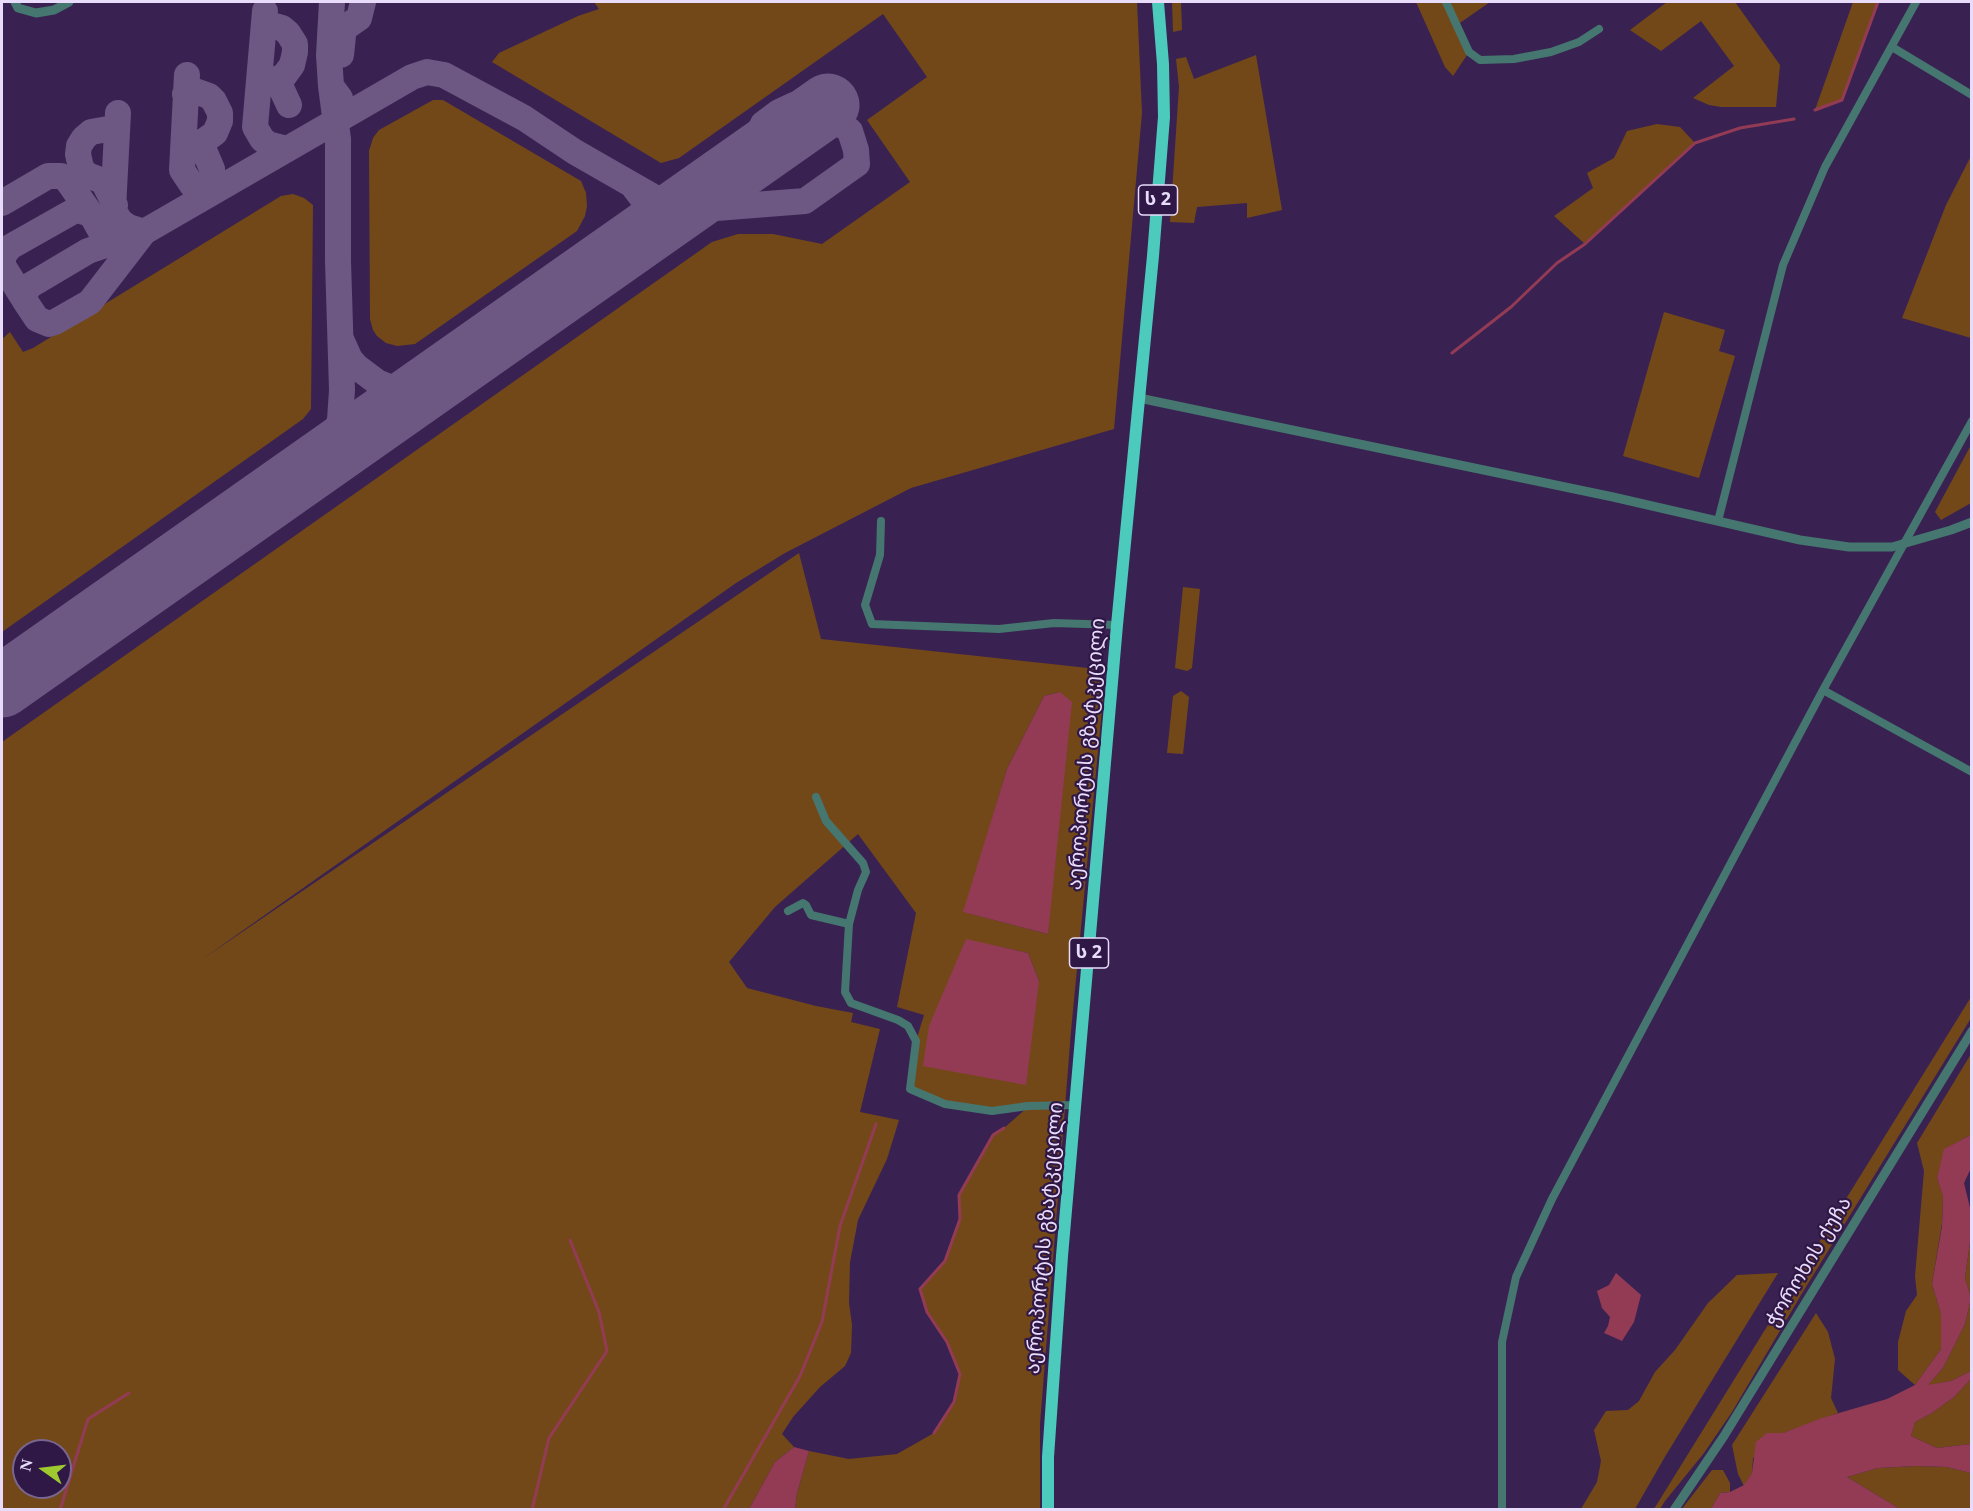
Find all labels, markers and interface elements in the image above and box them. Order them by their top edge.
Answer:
road number: ს 2 [1138,185,1178,215]
street label: აეროპორტის გზატკეცილი [1063,617,1111,891]
road number: ს 2 [1070,938,1108,968]
street label: აეროპორტის გზატკეცილი [1021,1101,1069,1375]
street label: ჭოროხის ქუჩა [1761,1193,1857,1331]
north arrow [12,1439,72,1499]
text: N [16,1457,36,1473]

